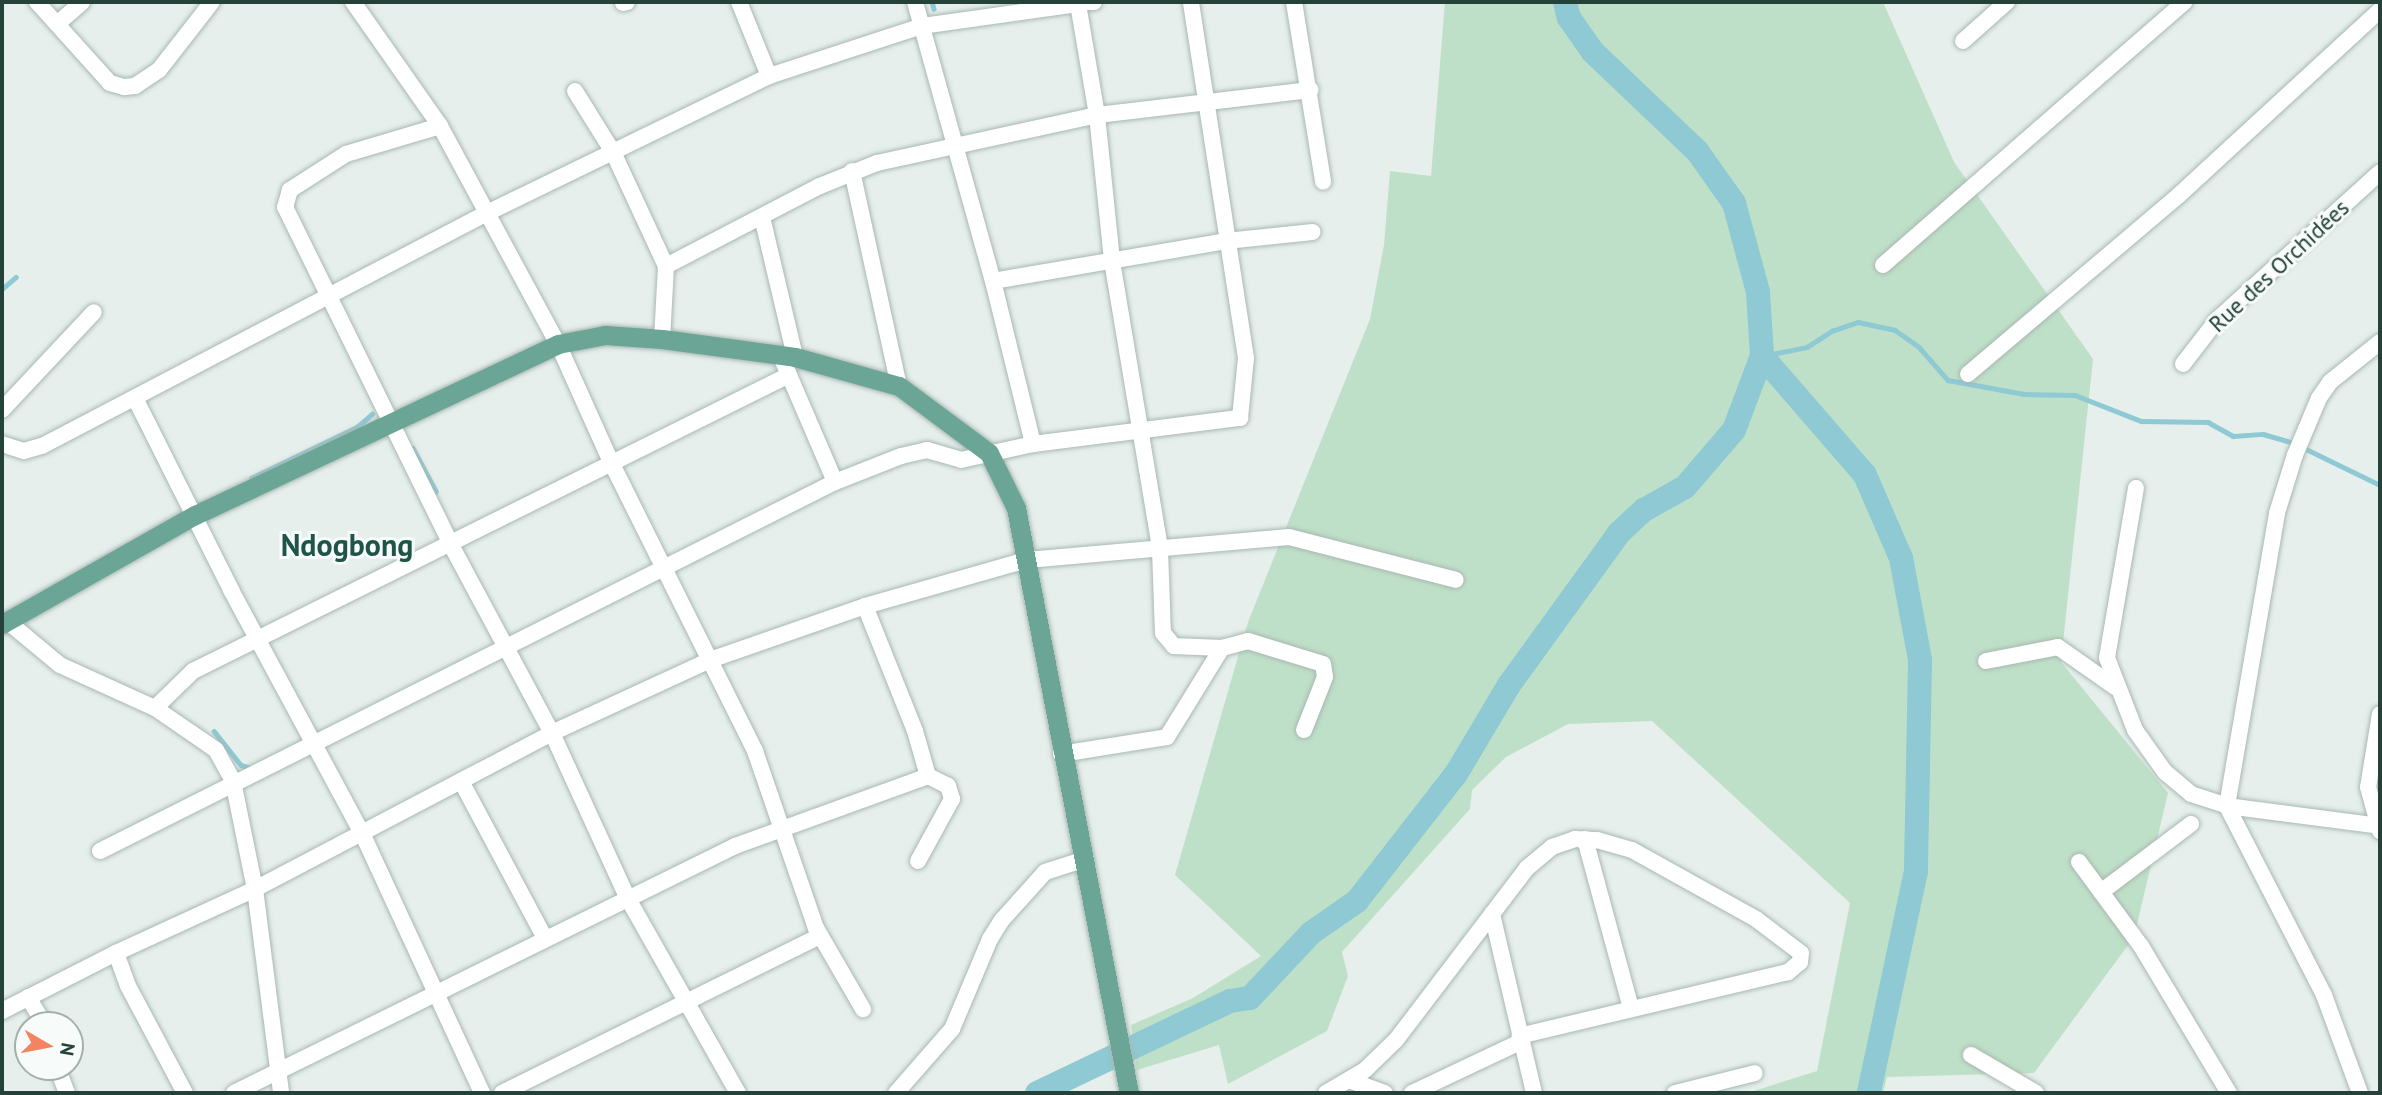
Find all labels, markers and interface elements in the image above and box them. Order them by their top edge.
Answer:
street label: Rue des Orchidées [2203,194,2355,338]
district label: Ndogbong [281,527,413,563]
north arrow [14,1011,84,1081]
text: N [55,1041,81,1058]

